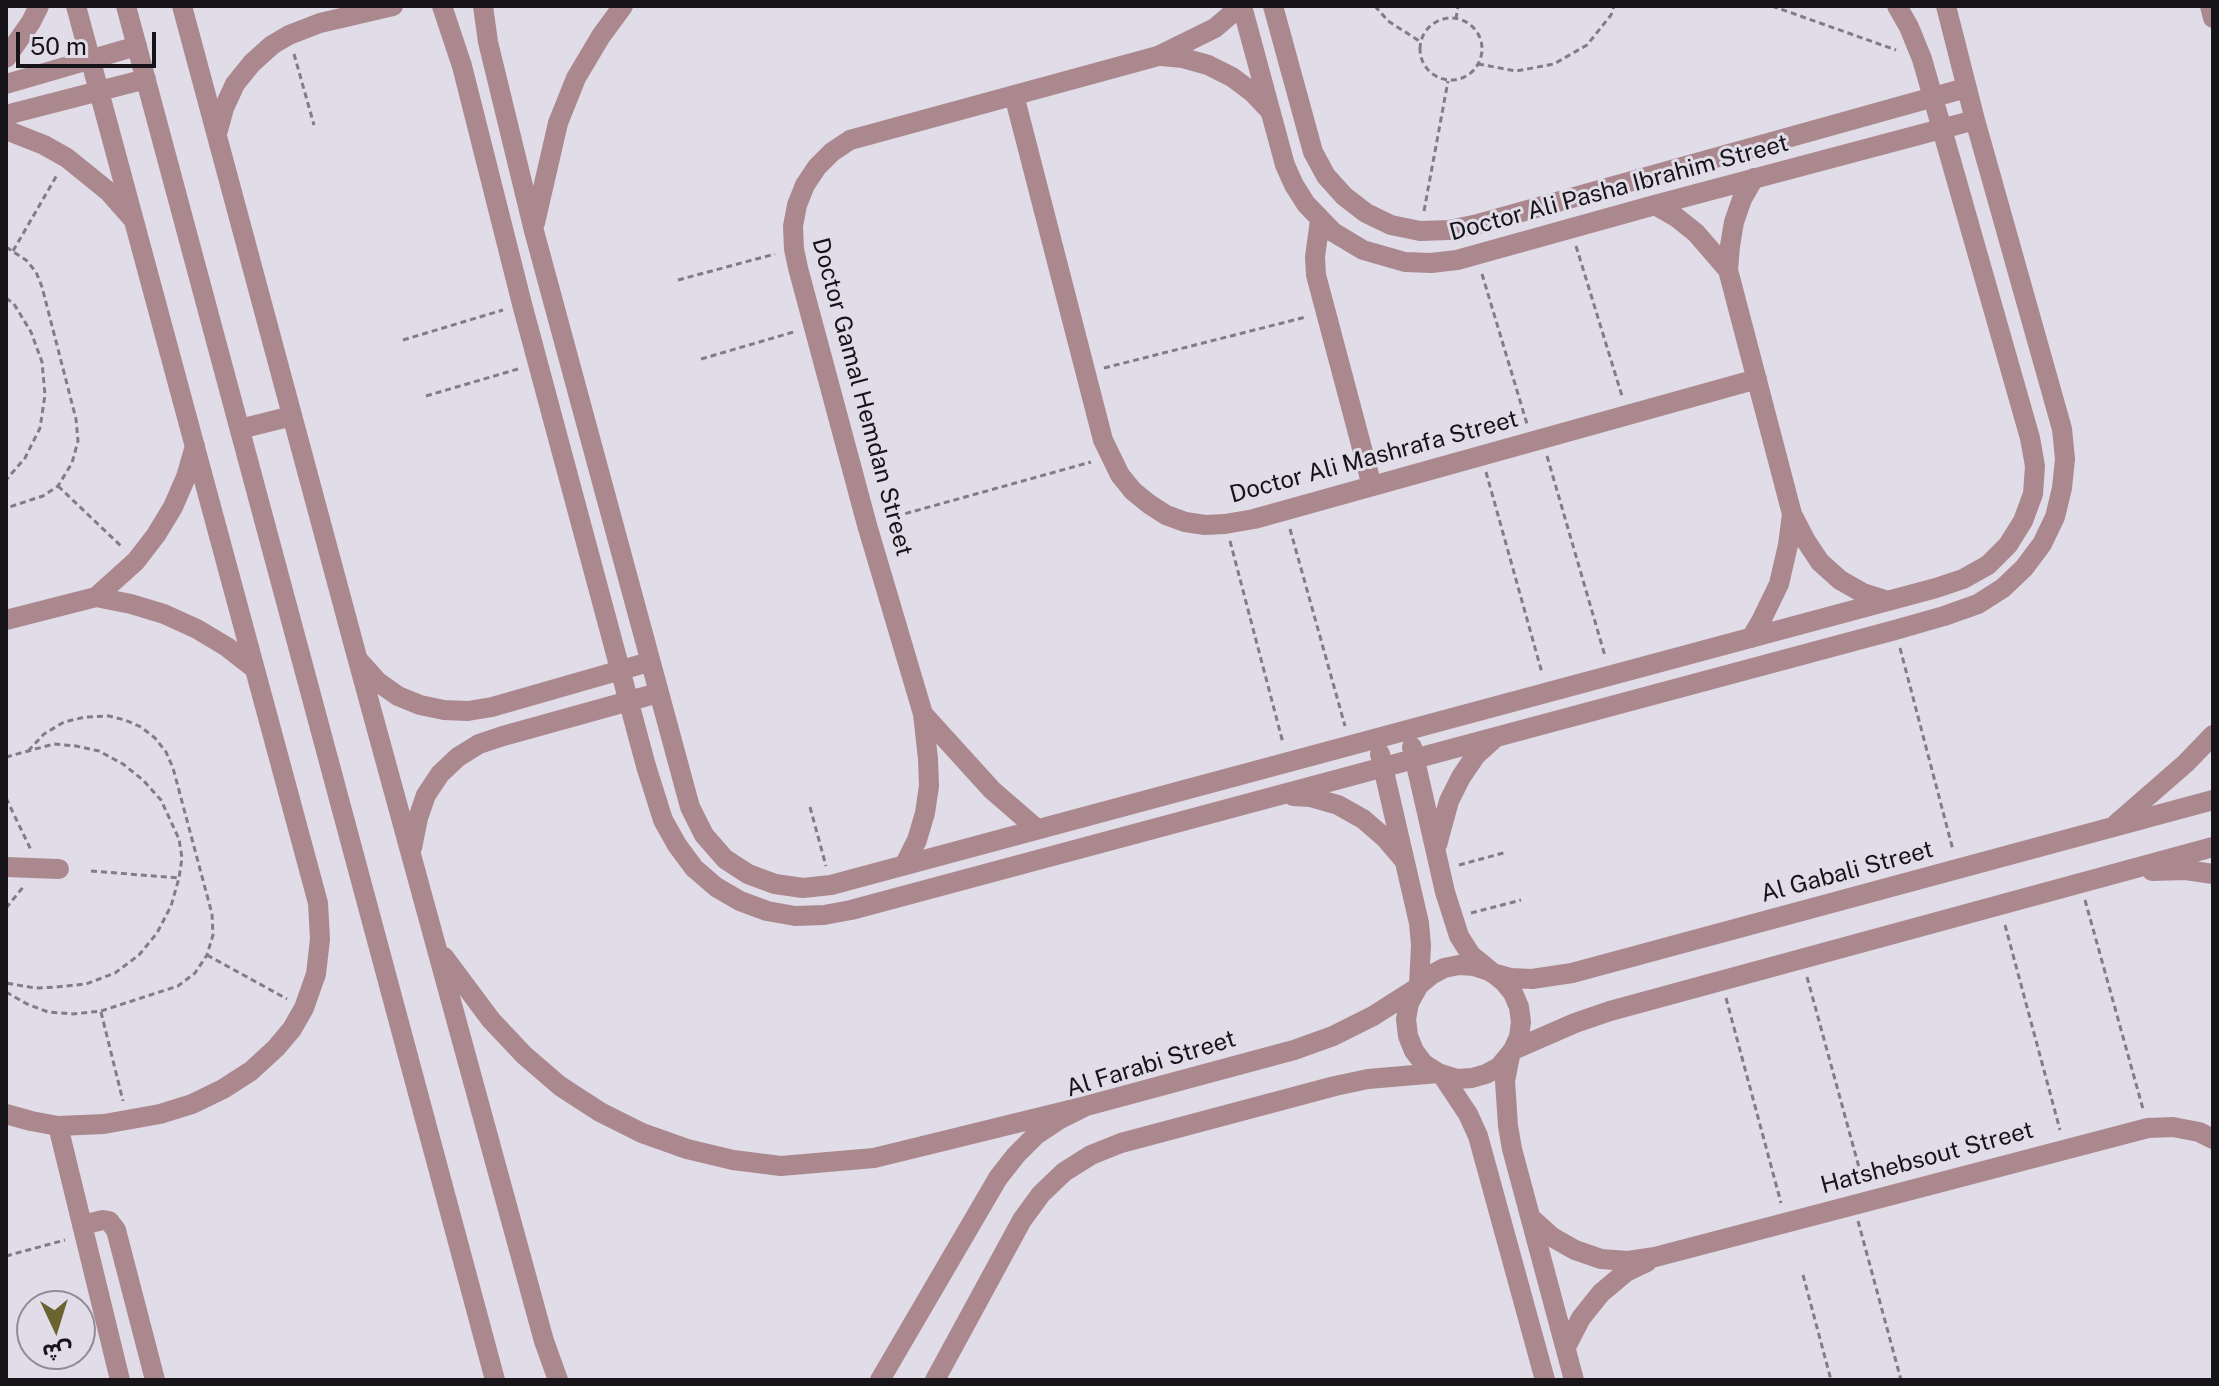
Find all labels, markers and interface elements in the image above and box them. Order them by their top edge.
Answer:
scale bar [20,16,160,66]
text: 50 m [30,32,87,60]
street label: Doctor Ali Pasha Ibrahim Street [1446,129,1792,247]
street label: Doctor Gamal Hemdan Street [806,235,918,559]
street label: Doctor Ali Mashrafa Street [1227,405,1521,509]
street label: Al Gabali Street [1758,835,1936,909]
street label: Al Farabi Street [1063,1025,1239,1103]
street label: Hatshebsout Street [1817,1116,2037,1200]
north arrow [16,1290,96,1370]
text: ش [42,1338,73,1366]

